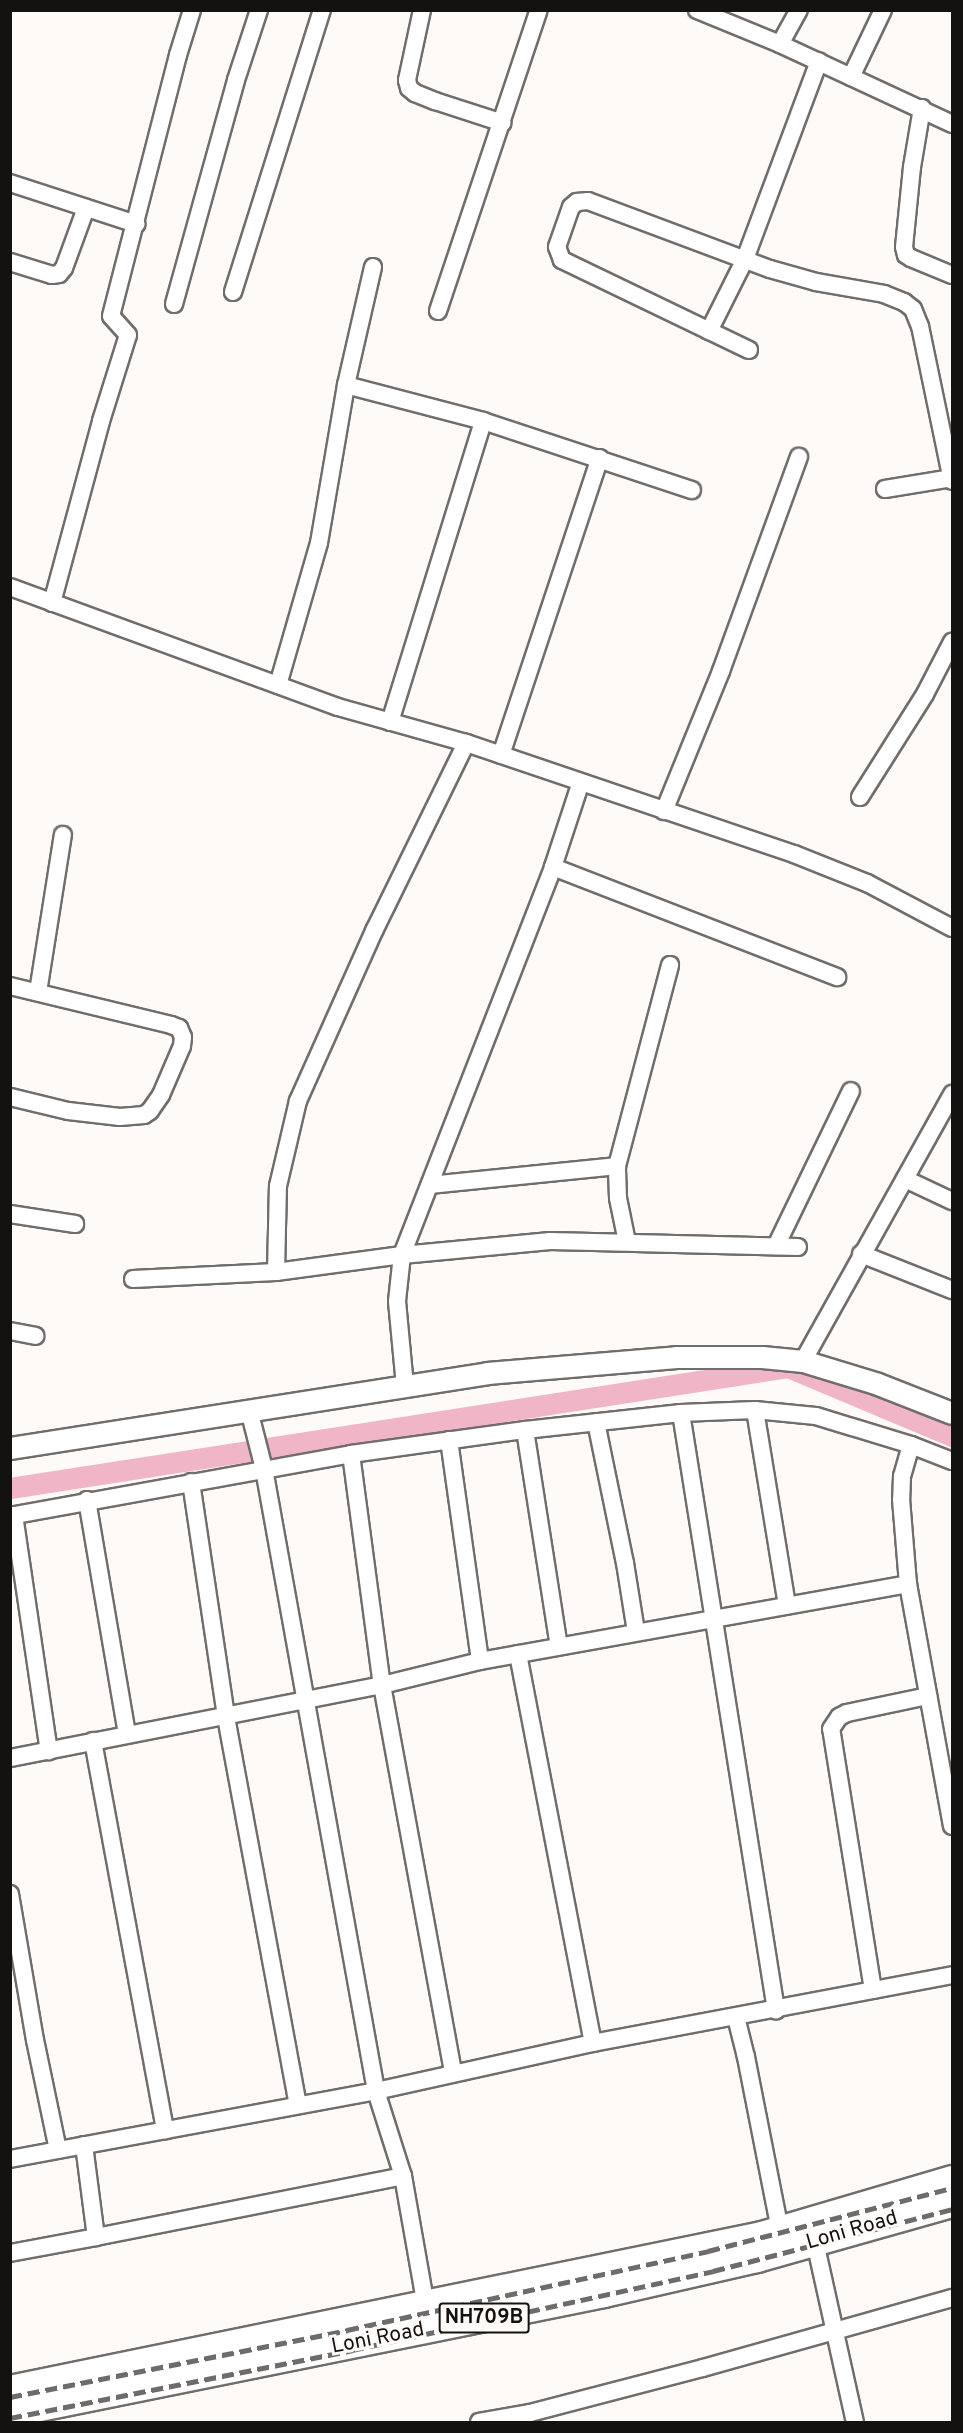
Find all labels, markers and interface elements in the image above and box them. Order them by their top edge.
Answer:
street label: Loni Road [803,2206,901,2256]
road number: NH709B [438,2301,530,2335]
street label: Loni Road [329,2318,427,2360]

